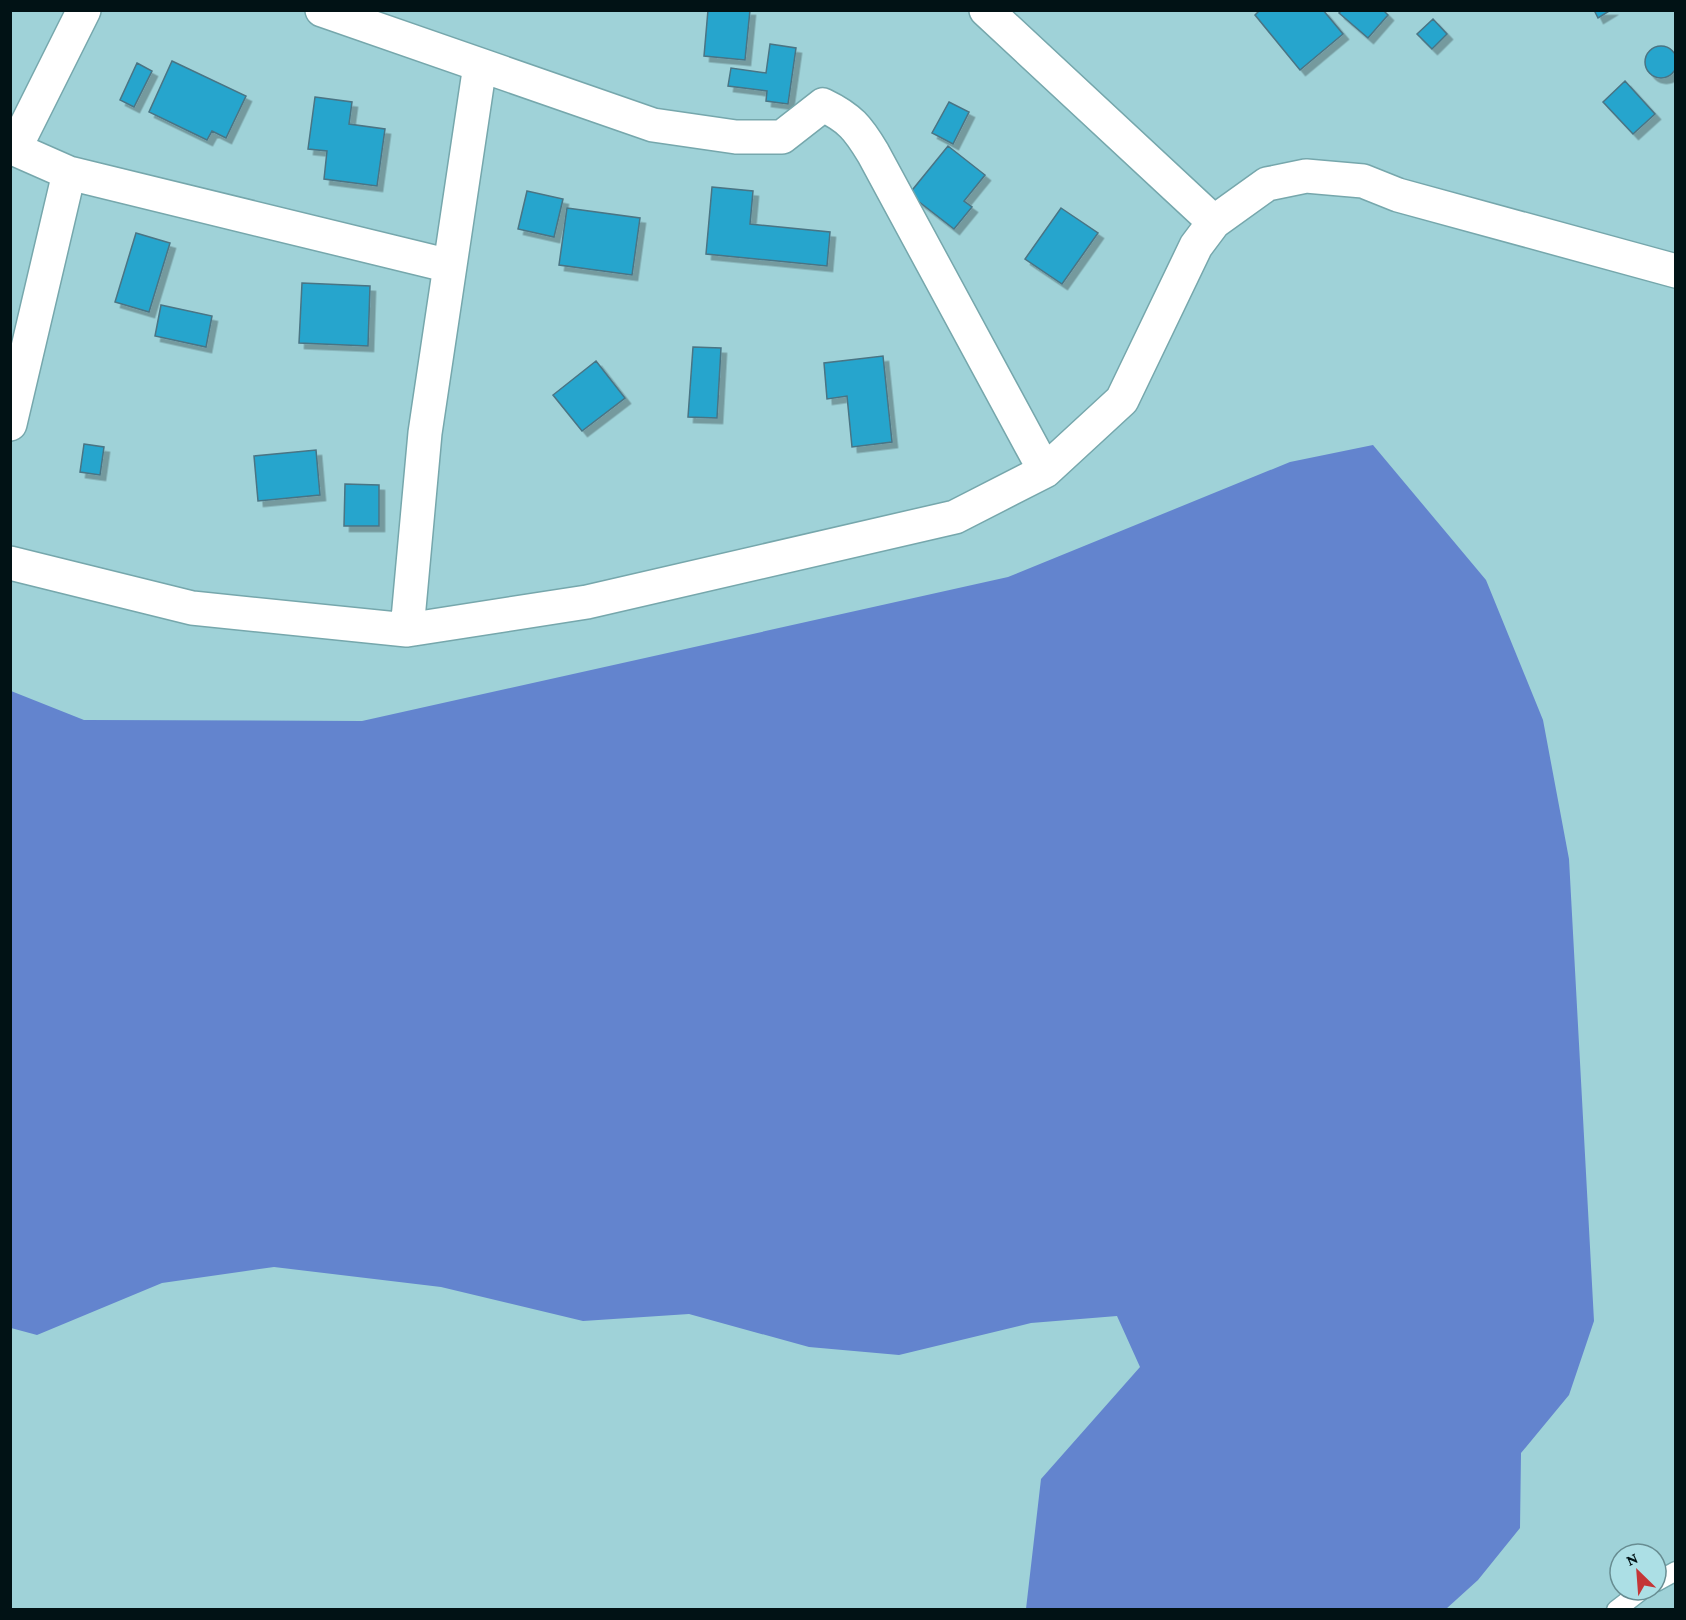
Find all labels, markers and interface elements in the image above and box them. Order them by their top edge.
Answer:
north arrow [1608,1542,1668,1602]
text: N [1623,1549,1640,1569]

